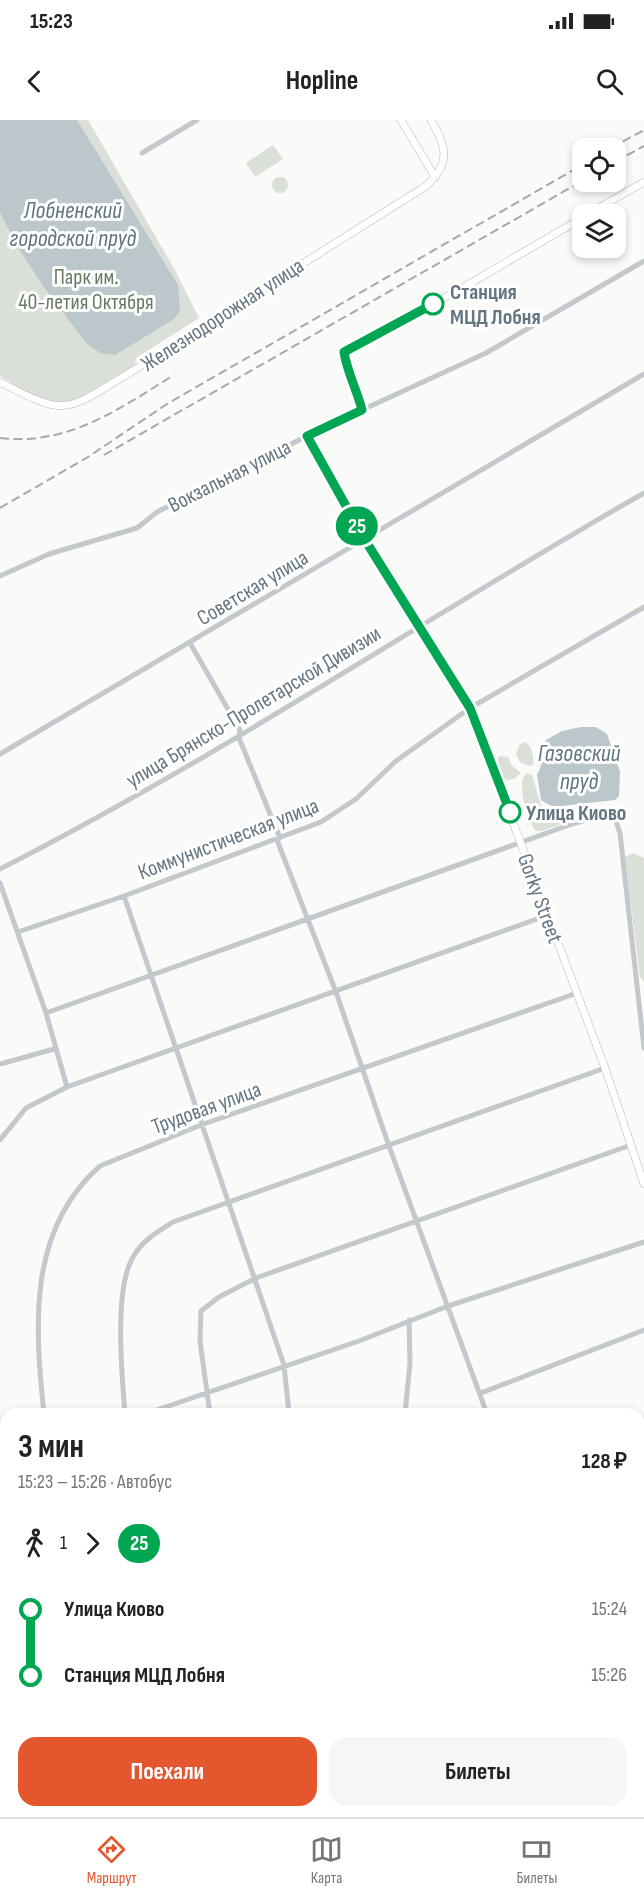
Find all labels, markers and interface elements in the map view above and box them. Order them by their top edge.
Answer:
text: 15:23 [30,8,73,35]
icon: back [18,65,51,98]
text: Hopline [286,65,358,97]
icon: search [593,65,626,98]
map controls [572,138,626,258]
button: locate [572,138,626,192]
water label: Лобненский городской пруд [10,196,137,253]
button: layers [572,204,626,258]
street label: Железнодорожная улица [136,253,309,378]
park label: Парк им. 40-летия Октября [18,264,154,316]
place label: Станция МЦД Лобня [450,279,541,331]
marker: Станция МЦД Лобня [422,293,444,315]
street label: Вокзальная улица [164,434,296,519]
line badge: 25 [330,506,384,546]
text: 25 [348,514,366,539]
street label: Советская улица [192,544,313,632]
street label: улица Брянско-Пролетарской Дивизии [121,620,386,794]
water label: Газовский пруд [538,739,620,796]
street label: Коммунистическая улица [134,792,323,886]
place label: Улица Киово [526,800,626,827]
marker: Улица Киово [499,801,521,823]
street label: Gorky Street [511,850,568,947]
street label: Трудовая улица [148,1076,265,1141]
text: 3 мин [18,1427,84,1467]
text: 128 ₽ [582,1448,627,1475]
text: 15:23 – 15:26 · Автобус [18,1470,172,1494]
icon: walk [18,1527,51,1560]
icon: forward [76,1527,109,1560]
text: 1 [60,1531,67,1555]
text: 25 [130,1531,148,1556]
text: Улица Киово [64,1596,164,1623]
text: 15:24 [592,1597,627,1621]
text: Станция МЦД Лобня [64,1662,225,1689]
text: 15:26 [591,1663,627,1687]
button: Поехали [18,1737,317,1806]
button: Билеты [329,1737,627,1806]
tab: Маршрут [87,1833,137,1888]
tab: Карта [310,1833,343,1888]
tab: Билеты [516,1833,557,1888]

